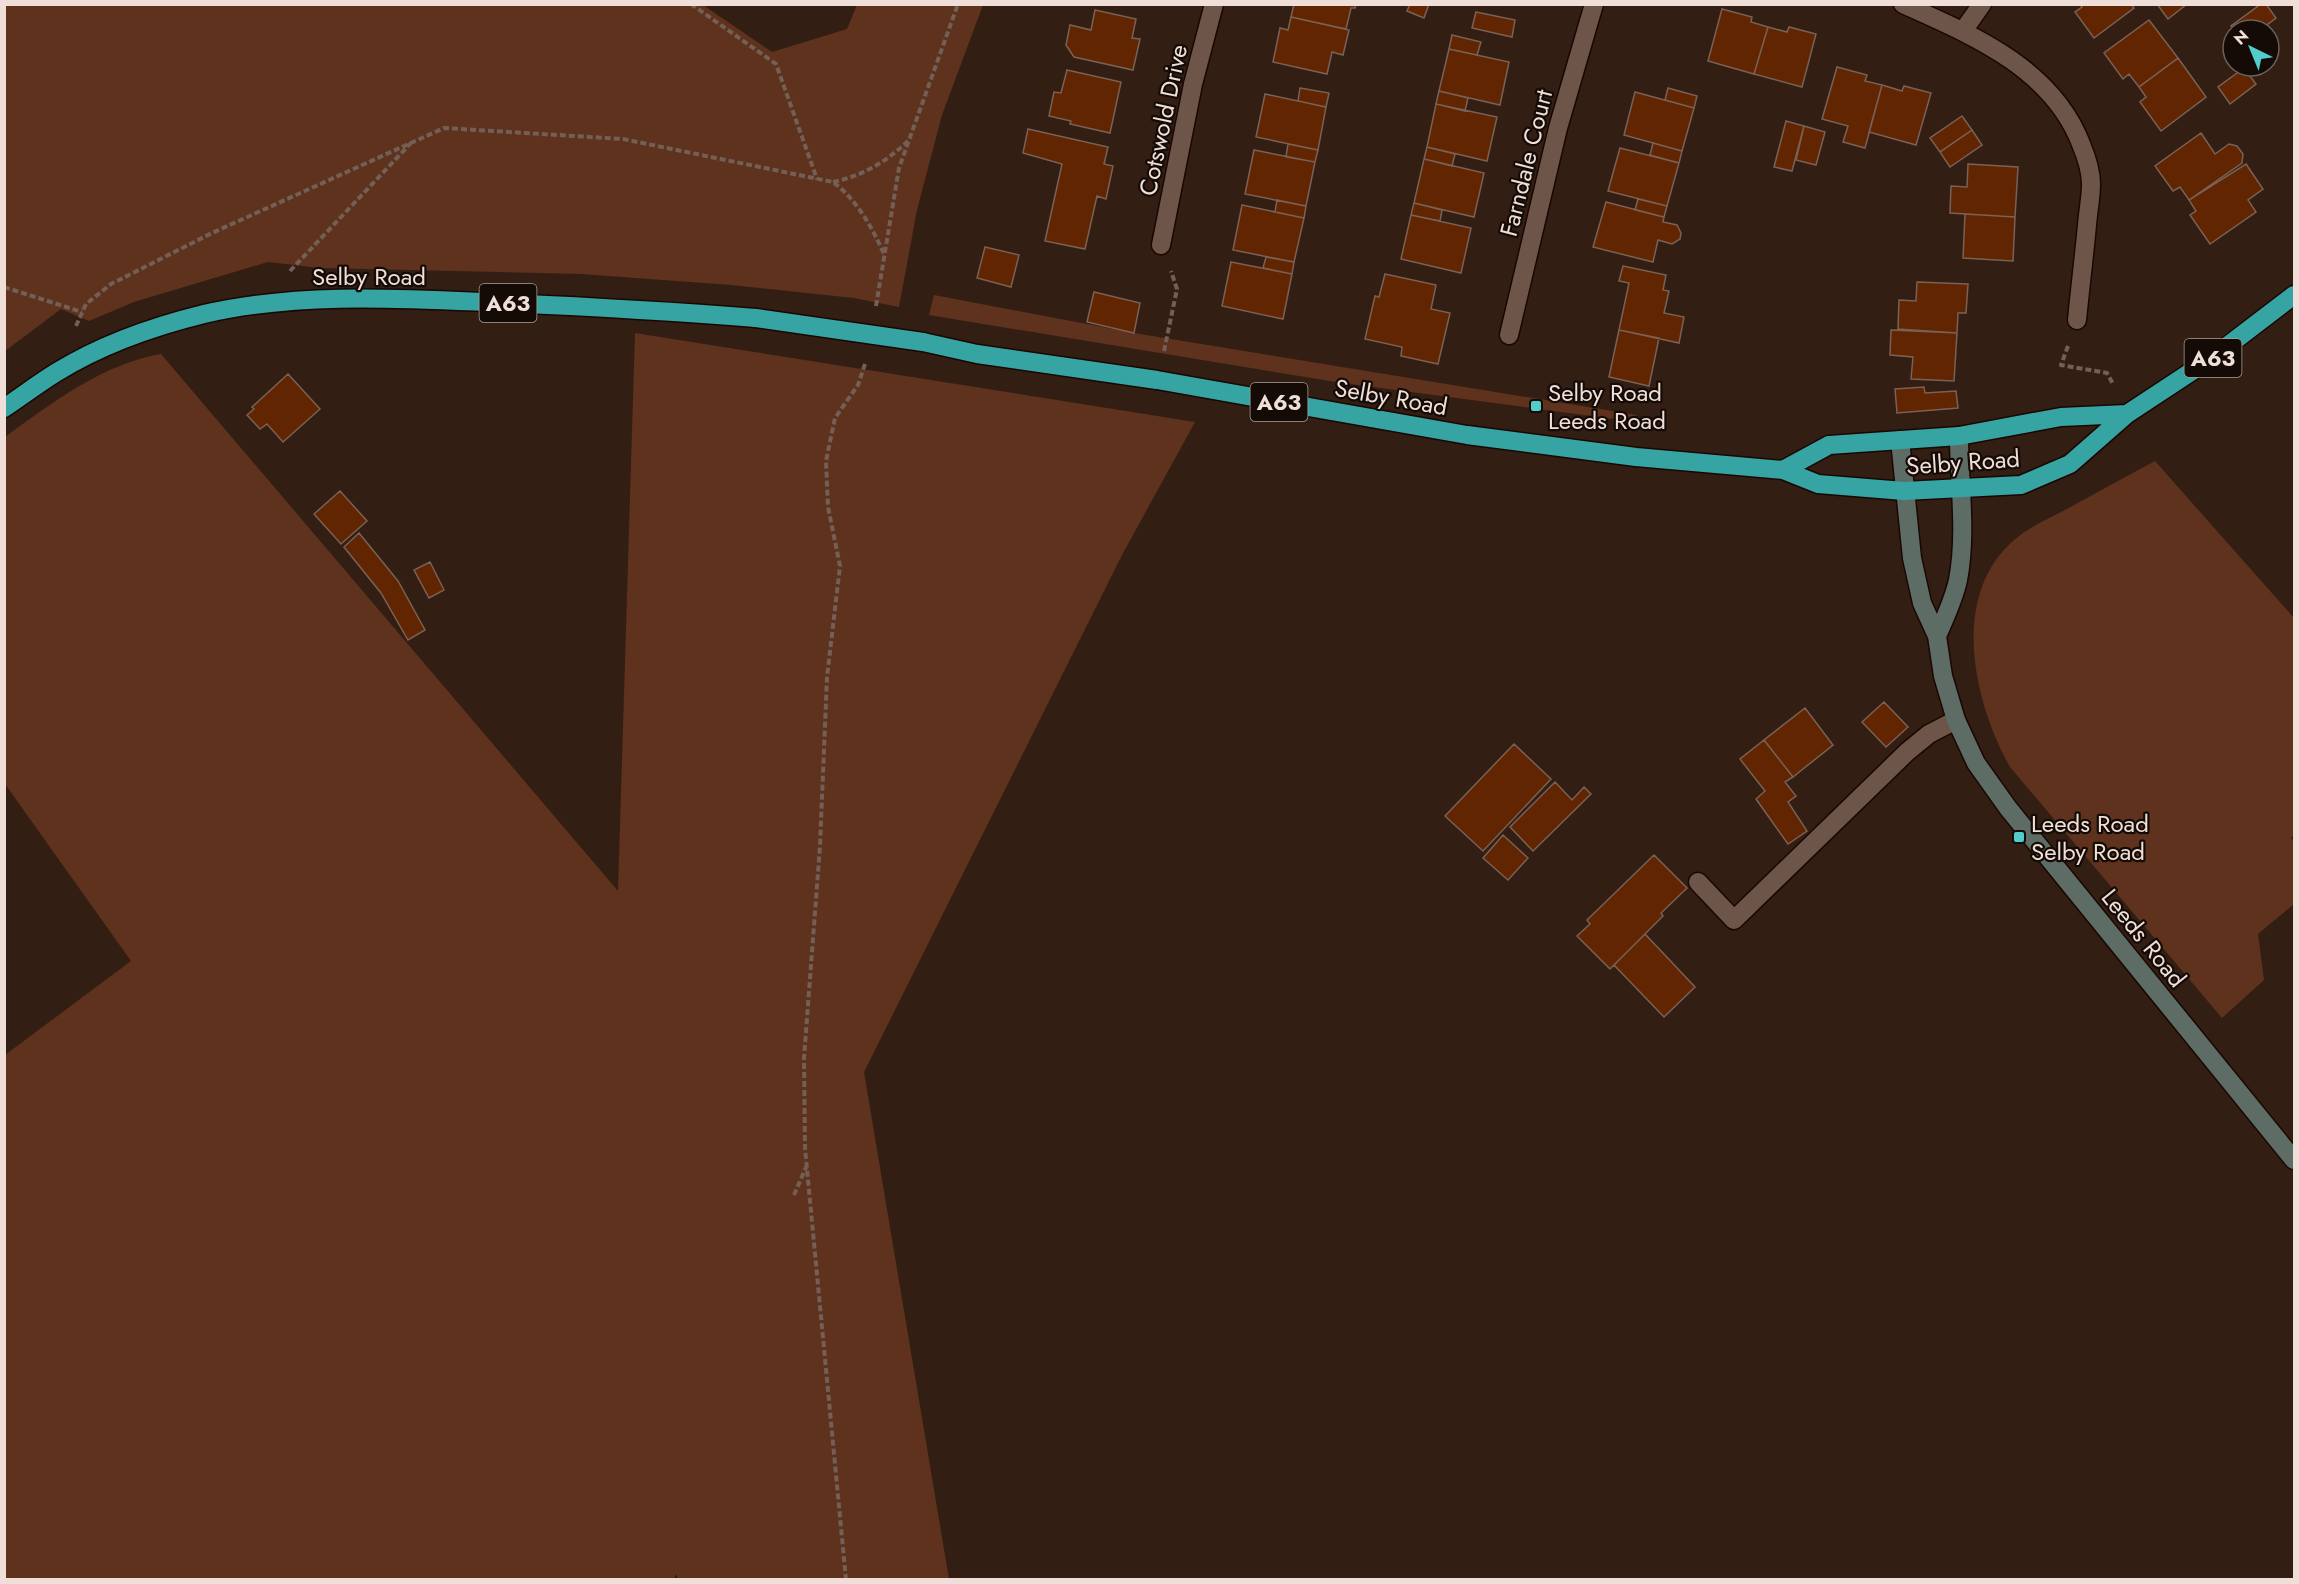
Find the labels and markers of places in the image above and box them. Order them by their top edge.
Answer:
place label: Selby Road Leeds Road [1548,375,1666,438]
marker: Selby Road Leeds Road [1529,399,1543,413]
place label: Leeds Road Selby Road [2031,806,2149,869]
marker: Leeds Road Selby Road [2012,830,2026,844]

